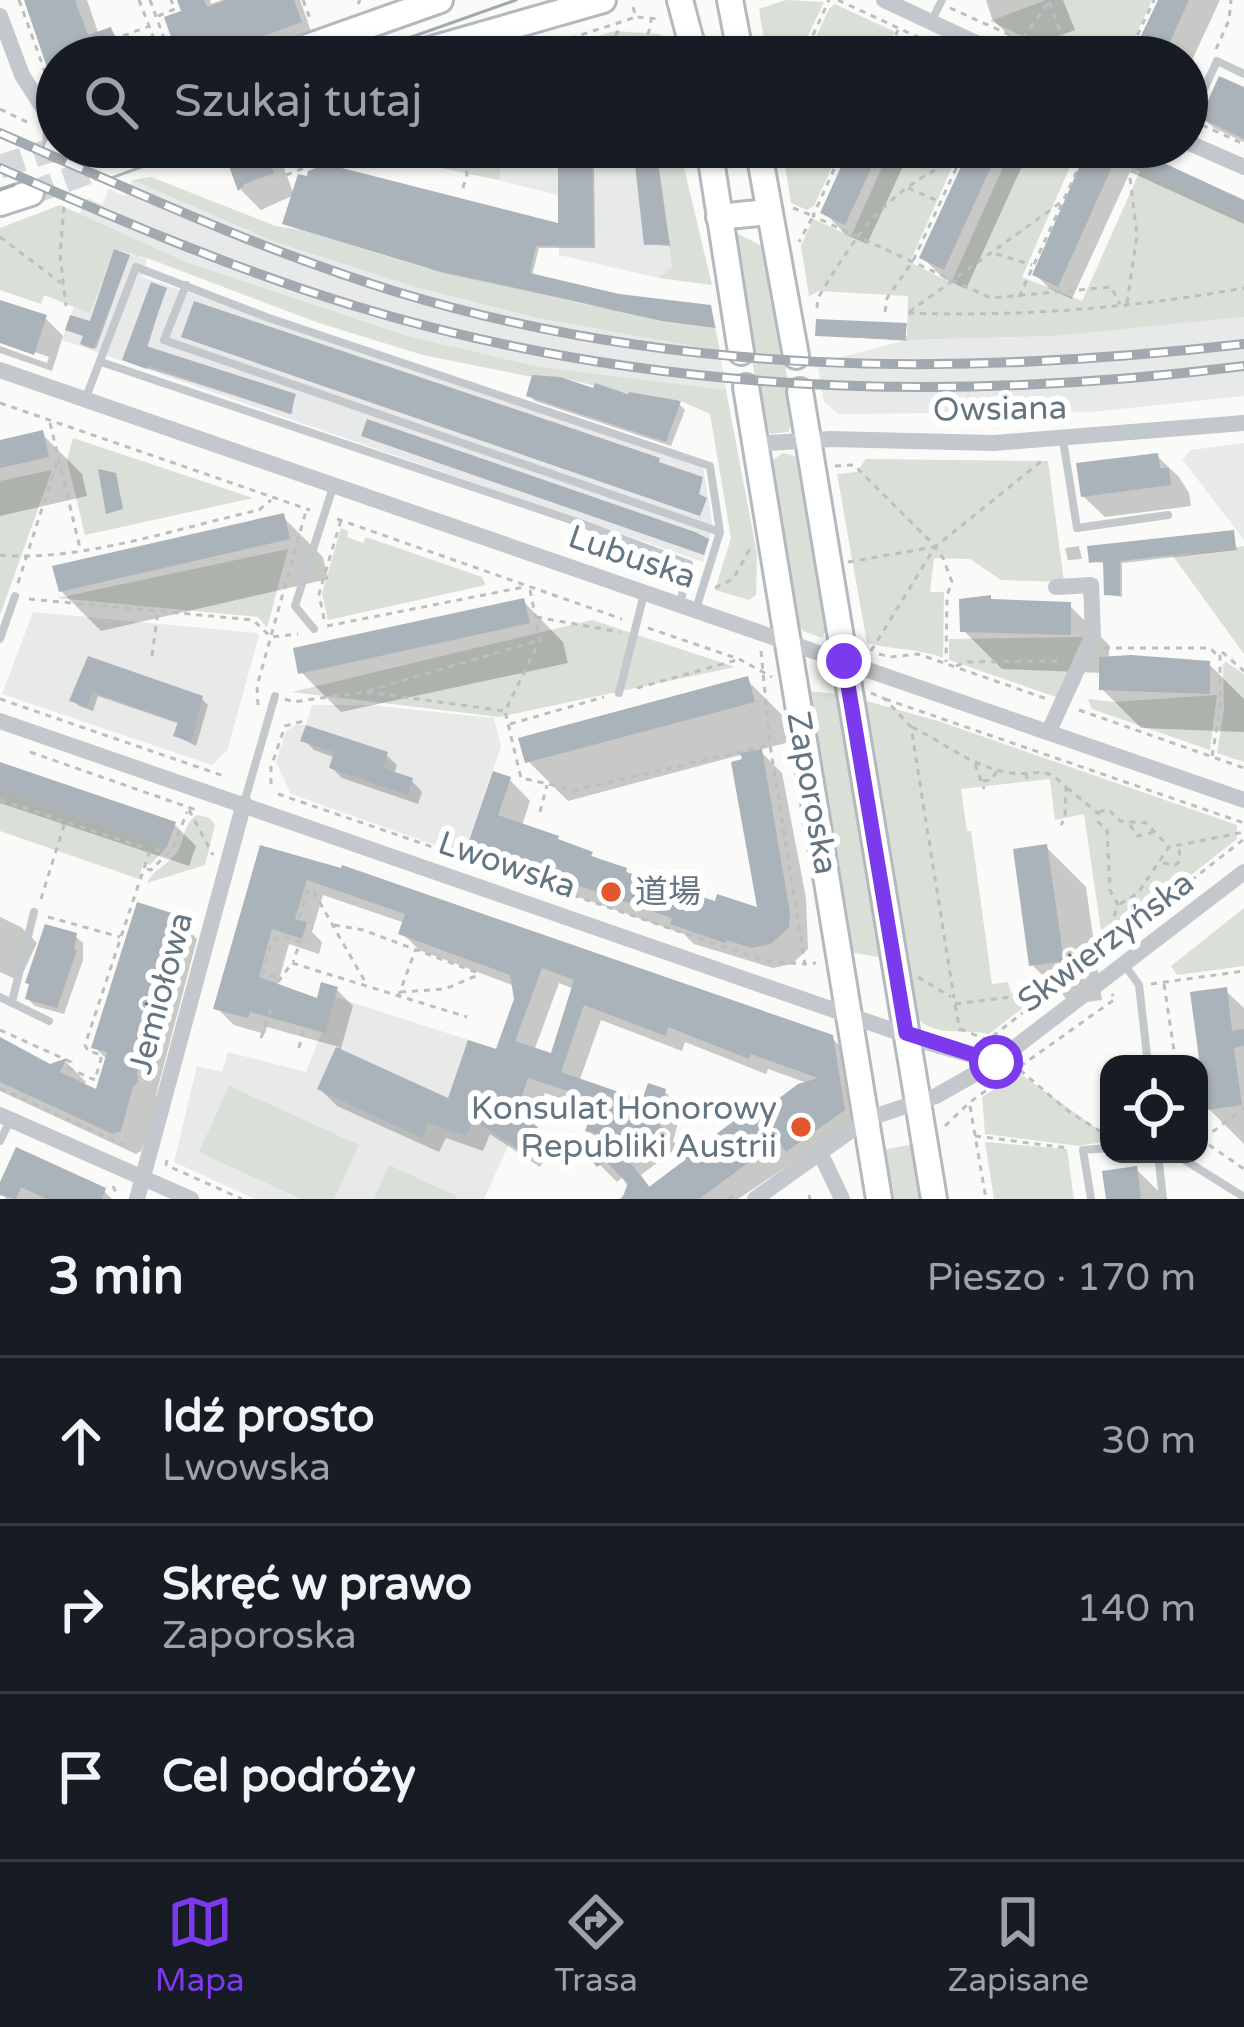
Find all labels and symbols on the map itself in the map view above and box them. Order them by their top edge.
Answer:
street label: Owsiana [933,388,1067,430]
street label: Lubuska [563,517,701,597]
route end [817,634,871,688]
street label: Zaporoska [778,708,846,878]
street label: Lwowska [433,823,581,907]
street label: Skwierzyńska [1010,863,1202,1021]
place label: 道場 [635,873,701,912]
marker: 道場 [598,879,624,905]
street label: Jemiołowa [121,908,201,1078]
route start [969,1035,1023,1089]
place label: Konsulat Honorowy Republiki Austrii [471,1089,777,1166]
marker: Konsulat Honorowy Republiki Austrii [788,1114,814,1140]

